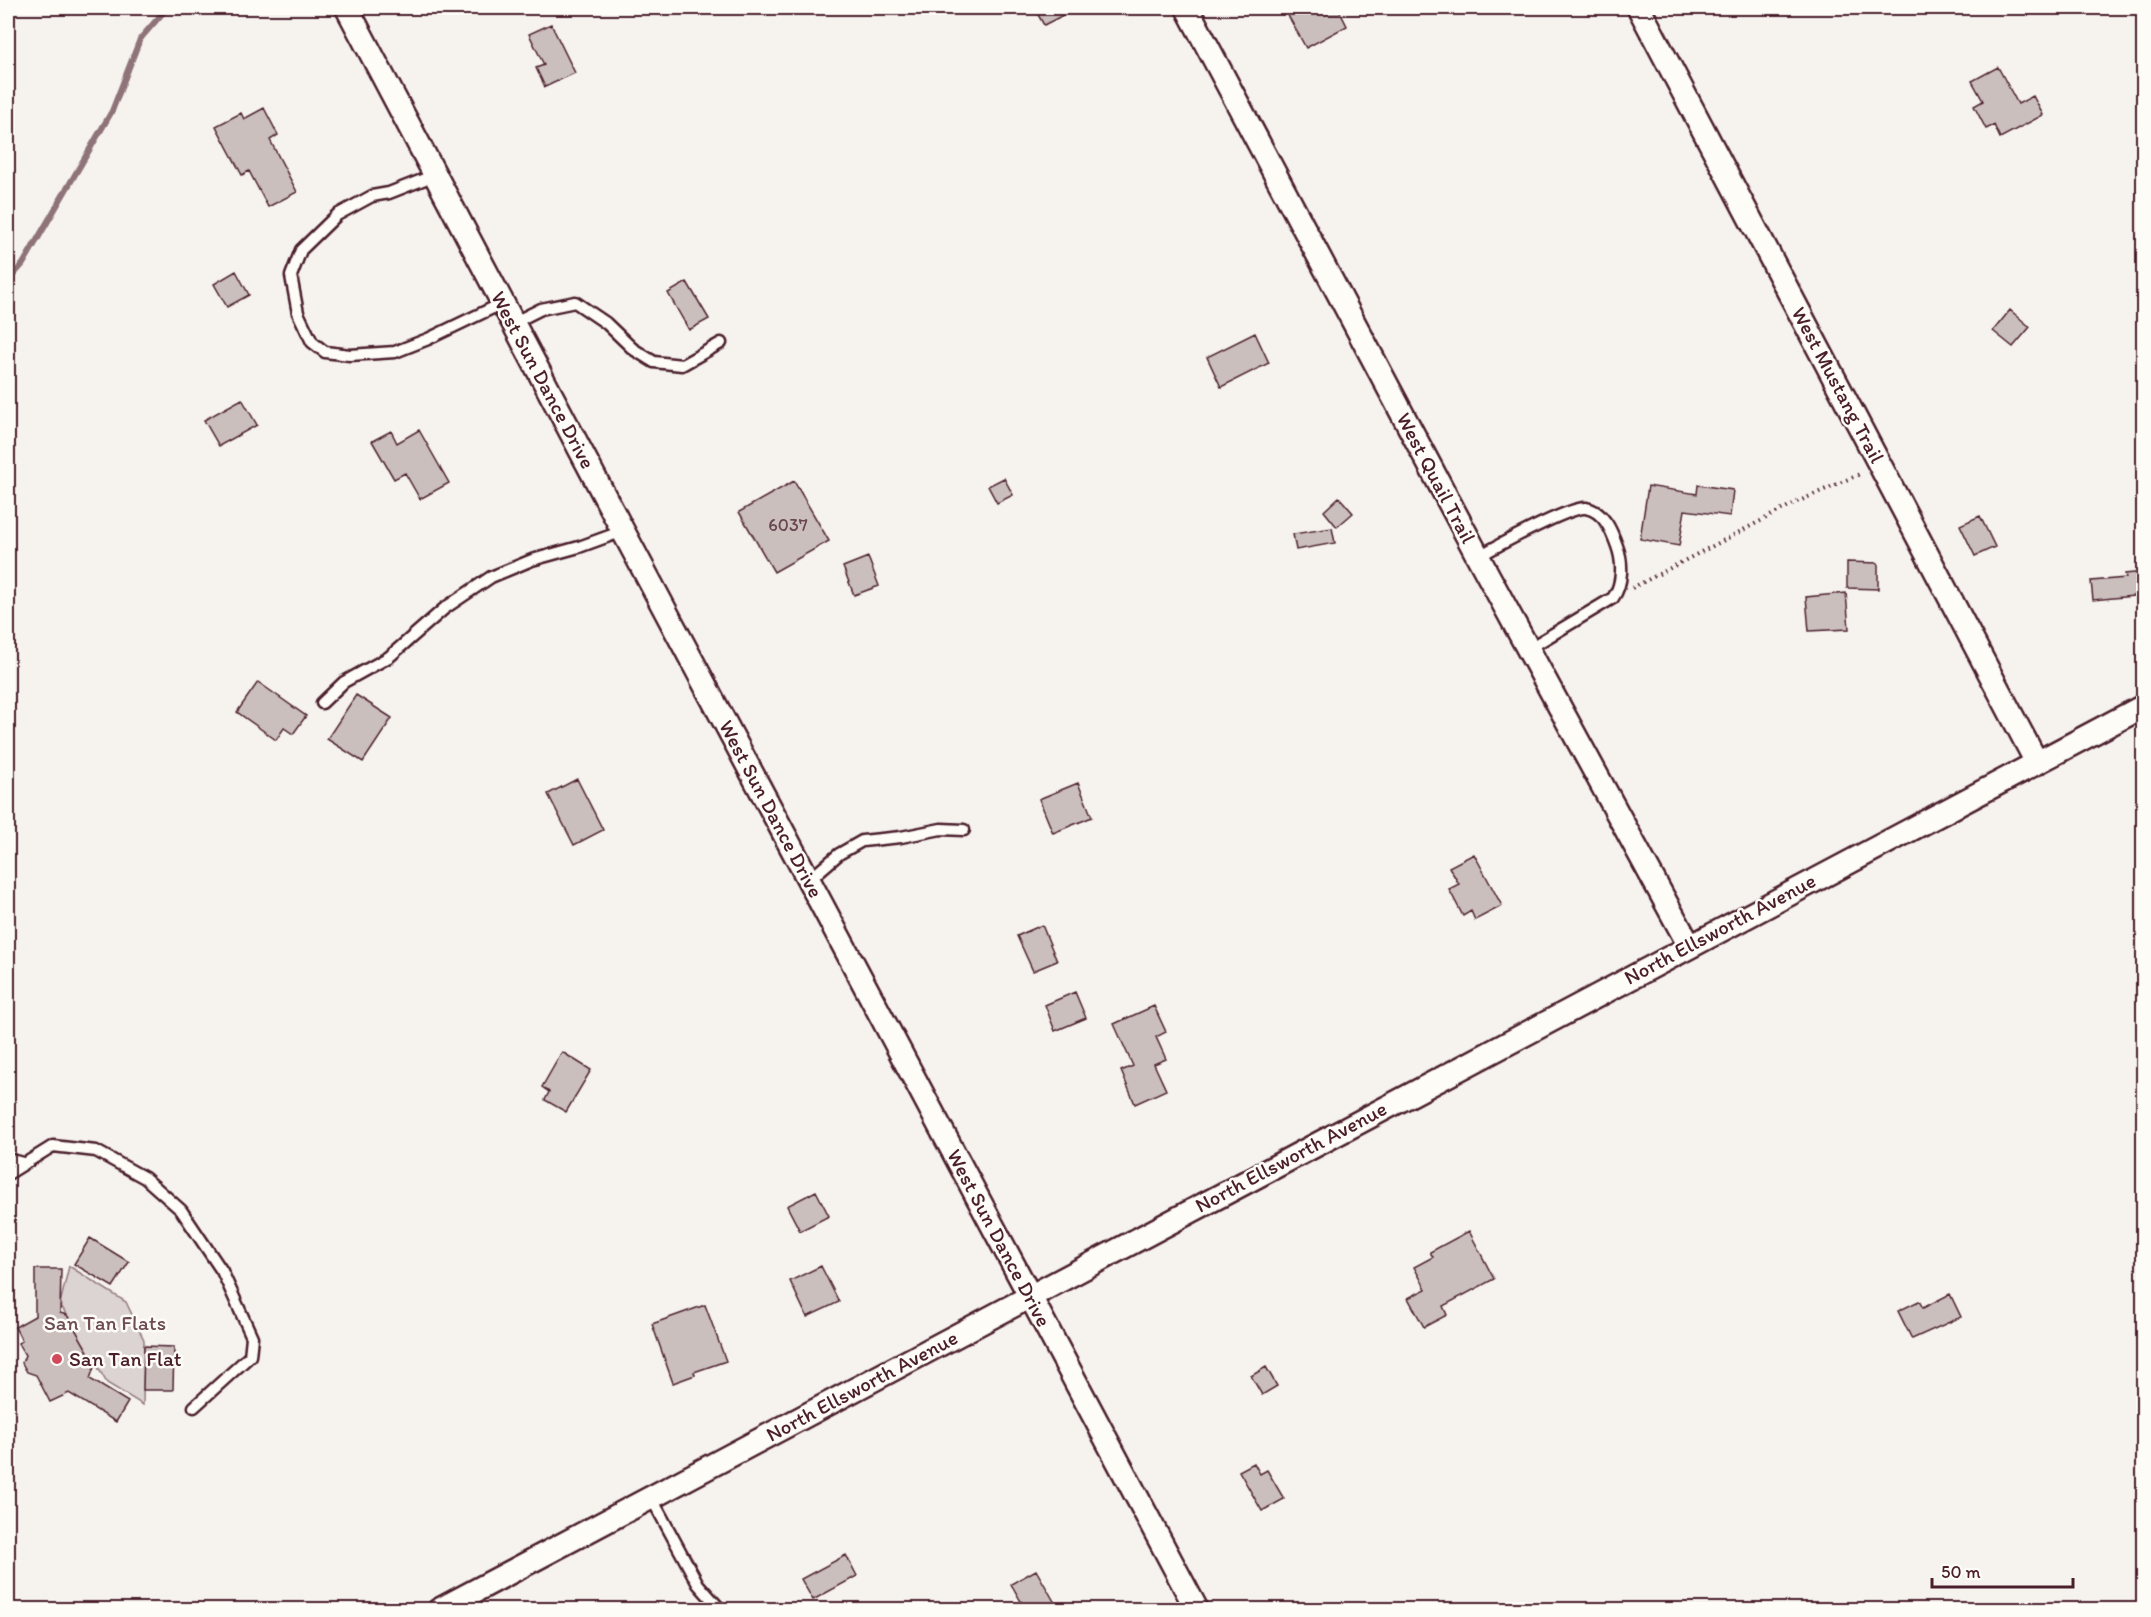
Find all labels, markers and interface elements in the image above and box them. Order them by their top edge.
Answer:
street label: West Sun Dance Drive [486,287,601,473]
street label: West Mustang Trail [1787,302,1890,467]
street label: West Quail Trail [1391,408,1481,547]
house number: 6037 [768,514,808,536]
street label: West Sun Dance Drive [714,716,829,902]
street label: North Ellsworth Avenue [1620,867,1820,990]
street label: North Ellsworth Avenue [1191,1095,1391,1218]
street label: West Sun Dance Drive [942,1145,1057,1331]
park label: San Tan Flats [44,1310,166,1335]
street label: North Ellsworth Avenue [762,1324,962,1447]
place label: San Tan Flat [69,1346,182,1371]
marker: San Tan Flat [50,1352,64,1366]
scale bar [1932,1551,2073,1589]
text: 50 m [1941,1561,1981,1583]

